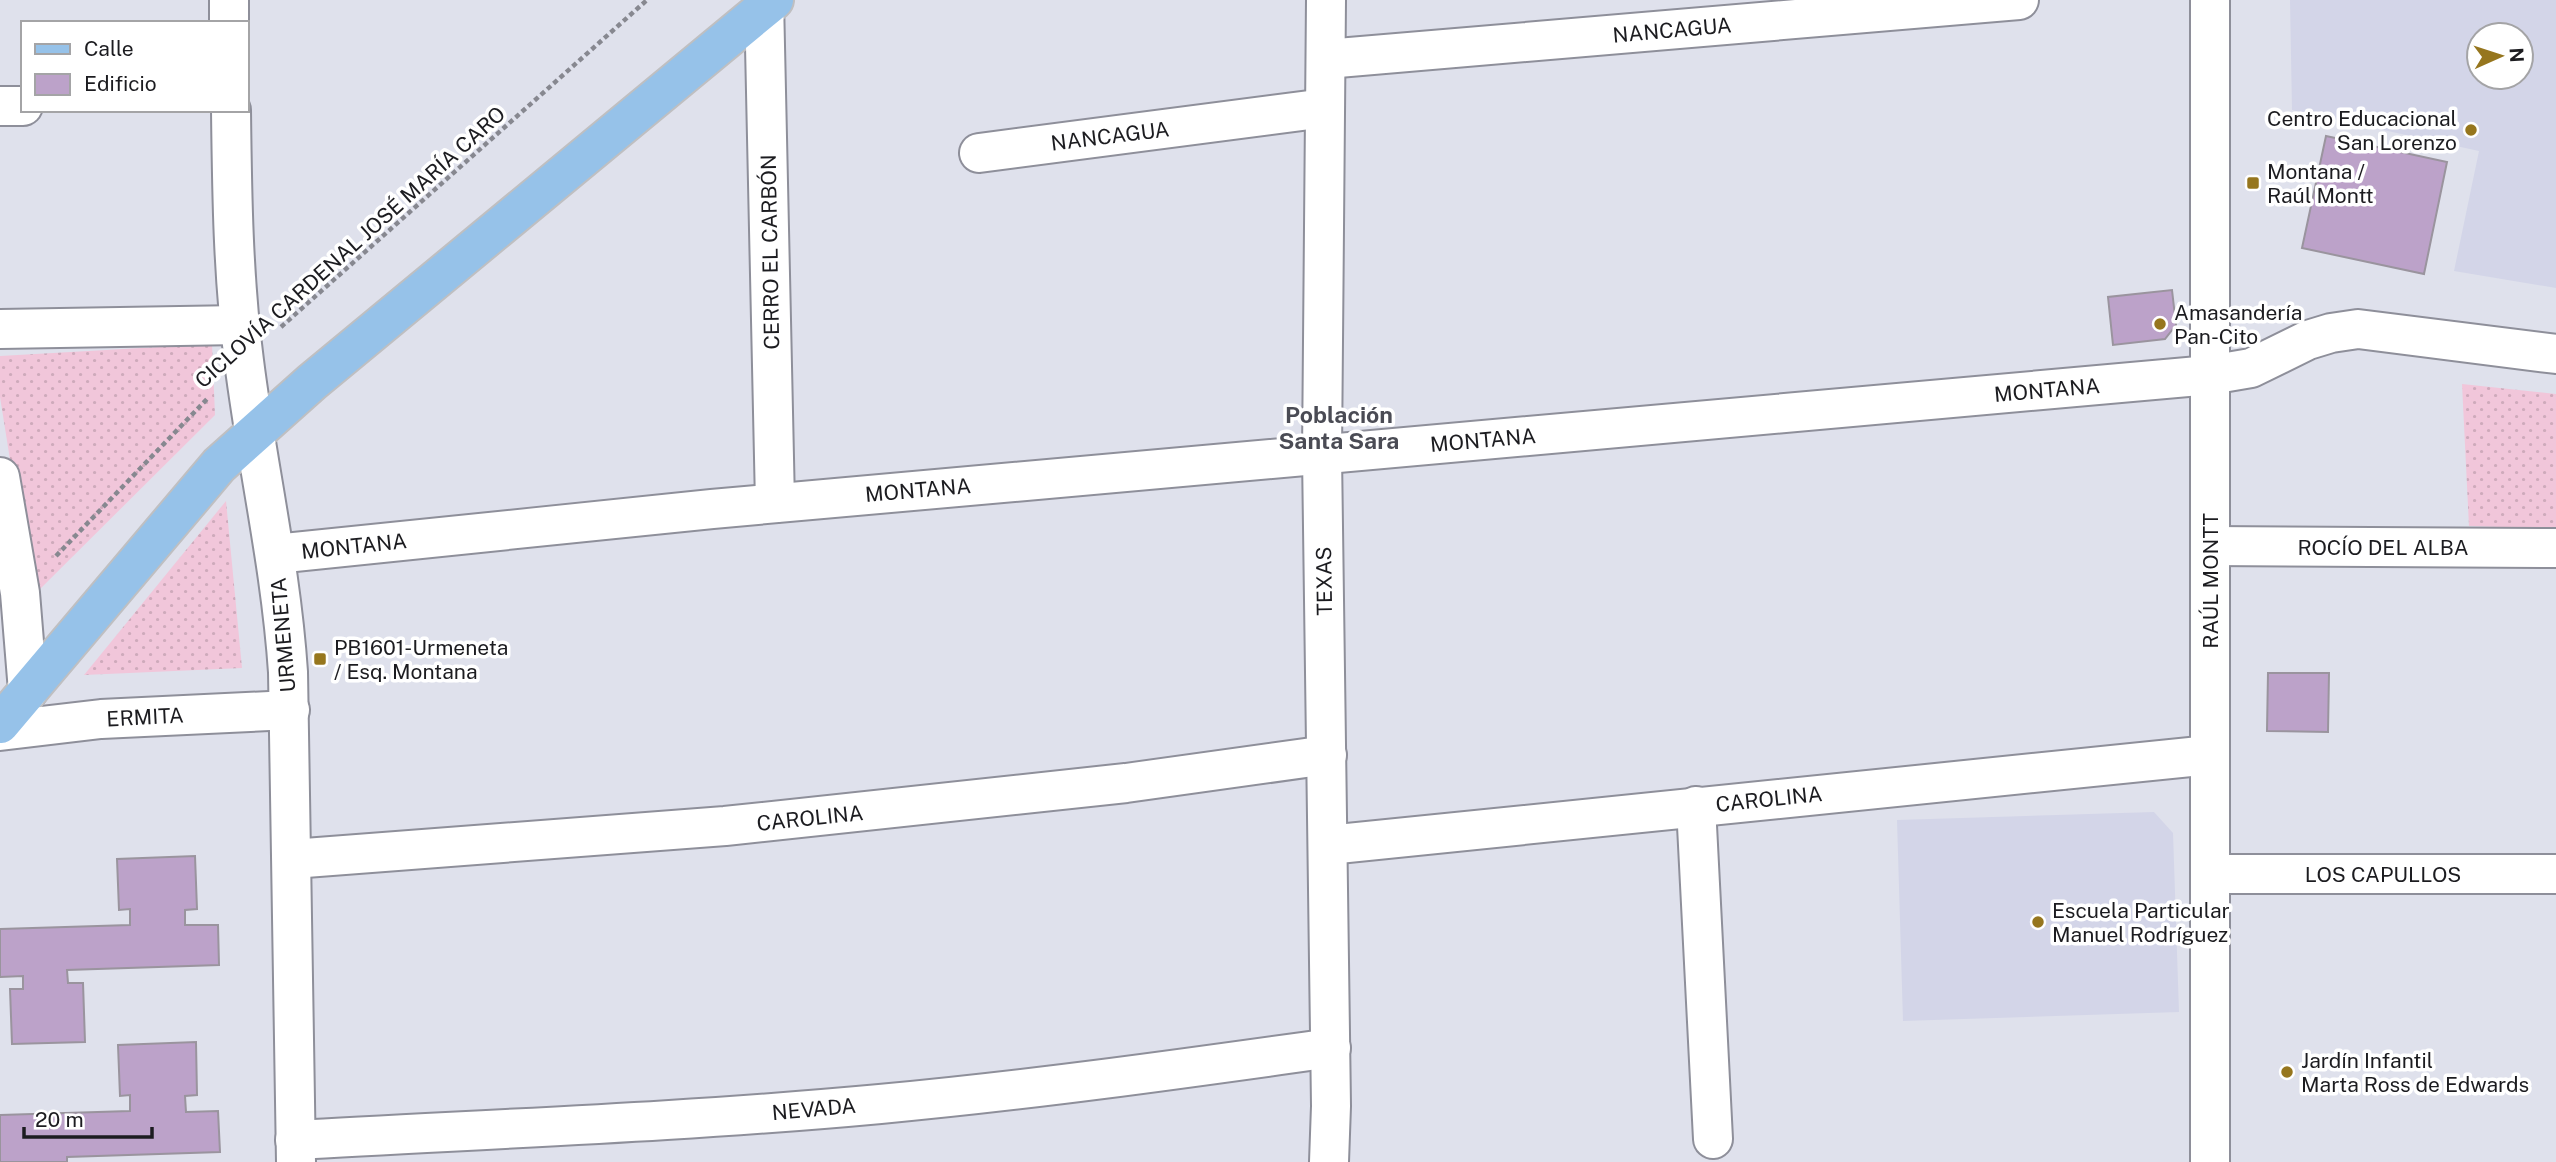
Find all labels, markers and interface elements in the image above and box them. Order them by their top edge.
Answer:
street label: NANCAGUA [1612,12,1733,48]
legend [21,21,248,112]
north arrow [2465,21,2535,91]
text: Calle [84,36,134,61]
text: N [2506,47,2528,63]
text: Edificio [84,71,157,96]
street label: CICLOVÍA CARDENAL JOSÉ MARÍA CARO [190,101,510,393]
place label: Centro Educacional San Lorenzo [2267,106,2457,155]
street label: NANCAGUA [1049,116,1171,156]
marker: Centro Educacional San Lorenzo [2463,122,2479,138]
street label: CERRO EL CARBÓN [756,154,784,350]
place label: Montana / Raúl Montt [2267,159,2374,208]
marker: Montana / Raúl Montt [2245,175,2261,191]
place label: Amasandería Pan-Cito [2174,300,2302,349]
marker: Amasandería Pan-Cito [2152,316,2168,332]
street label: MONTANA [1993,373,2101,407]
district label: Población Santa Sara [1279,401,1399,454]
street label: MONTANA [1429,423,1537,457]
street label: MONTANA [864,473,972,507]
street label: RAÚL MONTT [2198,513,2223,649]
street label: MONTANA [300,528,408,564]
street label: ROCÍO DEL ALBA [2297,535,2469,560]
street label: TEXAS [1311,546,1337,616]
street label: URMENETA [266,576,300,694]
place label: PB1601-Urmeneta / Esq. Montana [334,635,508,684]
marker: PB1601-Urmeneta / Esq. Montana [312,651,328,667]
street label: ERMITA [106,702,184,732]
street label: CAROLINA [1714,781,1824,817]
street label: CAROLINA [755,800,865,836]
street label: LOS CAPULLOS [2305,862,2461,887]
place label: Escuela Particular Manuel Rodríguez [2052,898,2230,947]
marker: Escuela Particular Manuel Rodríguez [2030,914,2046,930]
place label: Jardín Infantil Marta Ross de Edwards [2301,1048,2529,1097]
marker: Jardín Infantil Marta Ross de Edwards [2279,1064,2295,1080]
street label: NEVADA [771,1093,857,1125]
scale bar [24,1096,152,1140]
text: 20 m [35,1107,84,1132]

